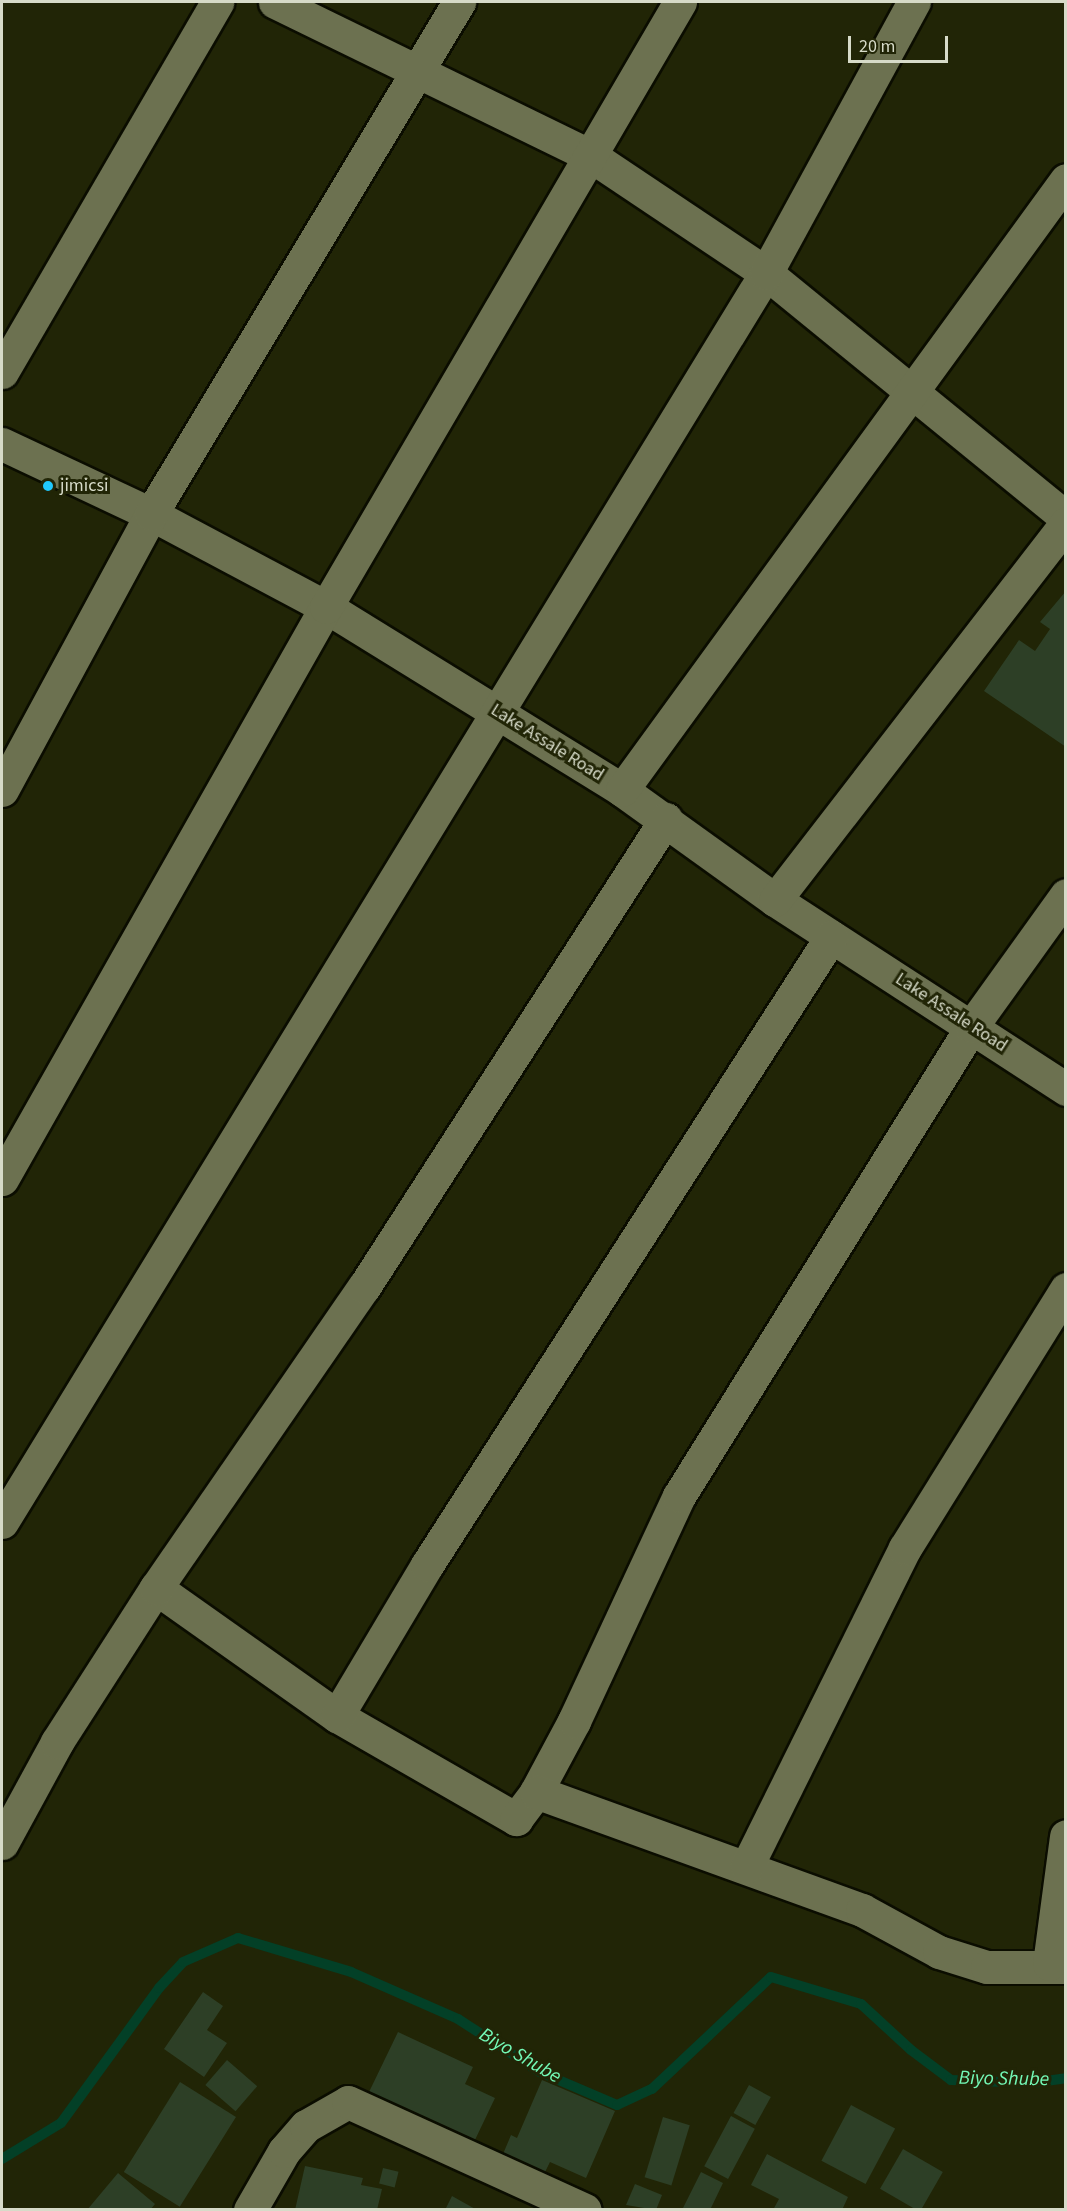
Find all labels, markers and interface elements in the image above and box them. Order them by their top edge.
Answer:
scale bar [851,24,952,62]
text: 20 m [859,34,895,59]
place label: jimicsi [60,475,108,497]
marker: jimicsi [41,479,55,493]
street label: Lake Assale Road [487,700,607,786]
street label: Lake Assale Road [891,969,1011,1057]
water label: Biyo Shube [475,2023,565,2089]
water label: Biyo Shube [958,2066,1050,2092]

